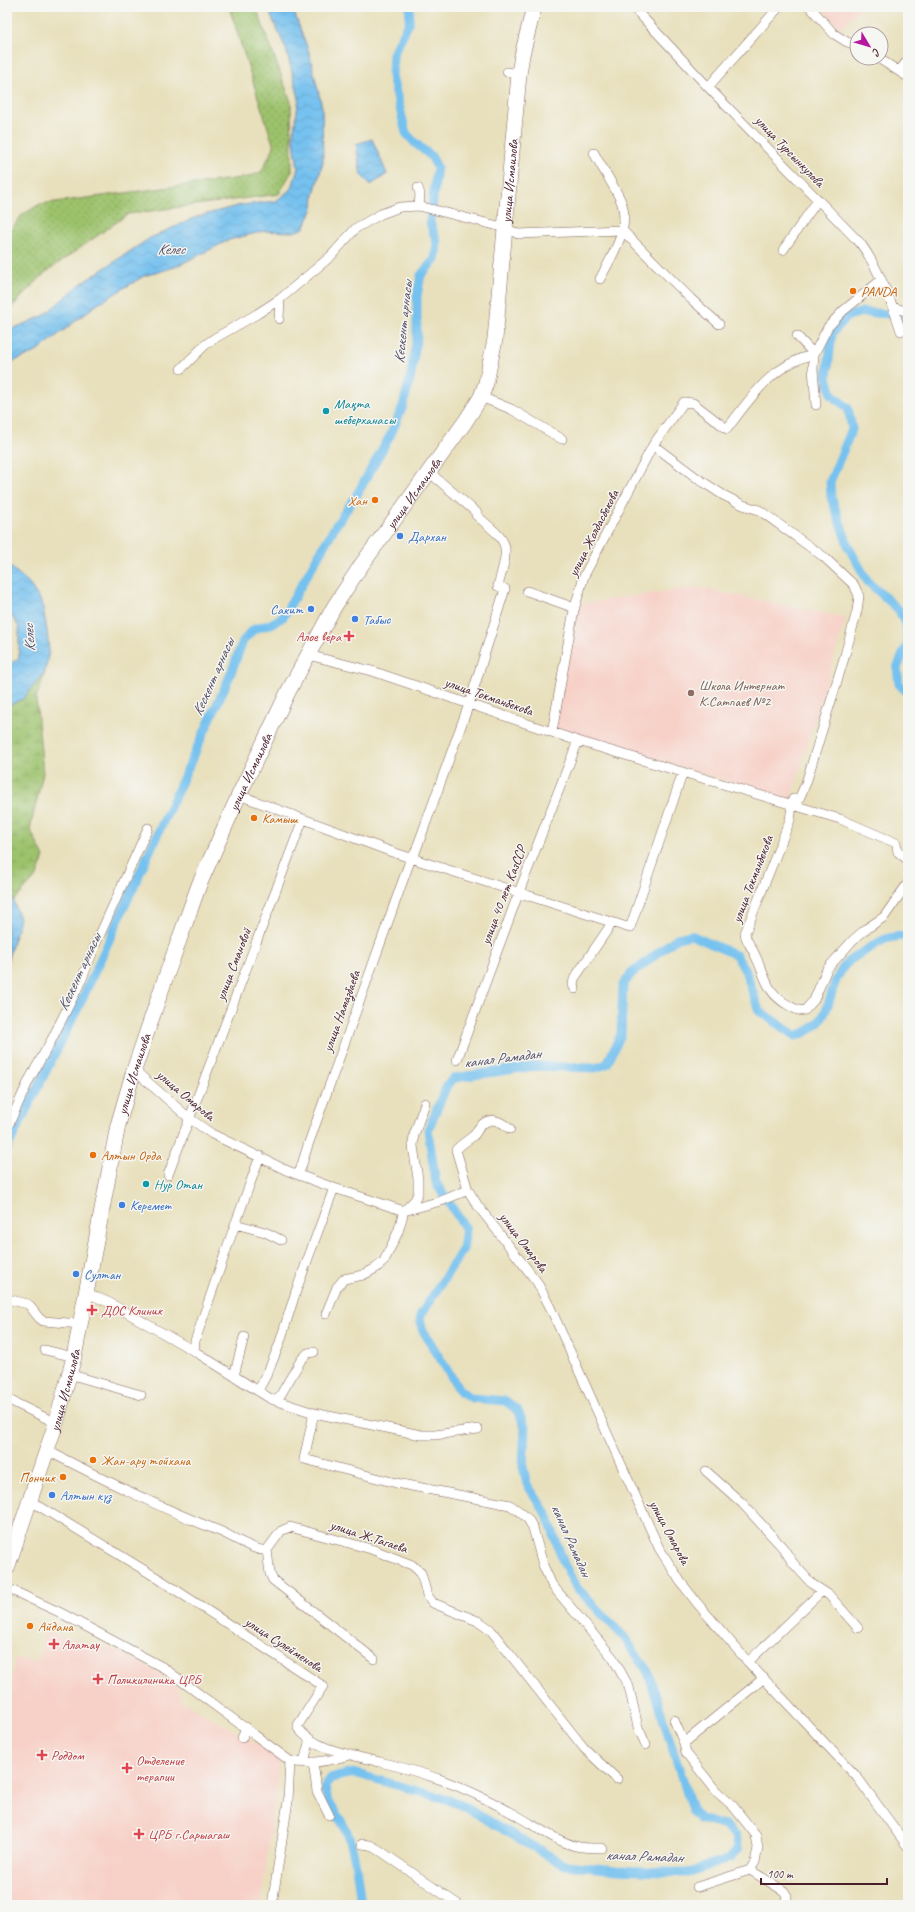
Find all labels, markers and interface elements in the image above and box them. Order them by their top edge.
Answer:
north arrow [849,26,889,66]
text: С [869,46,884,60]
street label: улица Турсынкулова [751,111,829,192]
street label: улица Исмаилова [497,138,522,225]
water label: Келес [157,240,186,259]
water label: Кескент арнасы [390,277,418,364]
place label: PANDA [861,283,898,300]
marker: PANDA [848,286,858,296]
place label: Мақта шеберханасы [334,395,397,428]
marker: Мақта шеберханасы [321,406,331,416]
street label: улица Исмаилова [382,454,446,533]
street label: улица Жолдасбекова [564,486,623,580]
place label: Хан [348,492,368,509]
marker: Хан [370,495,380,505]
place label: Дархан [408,528,447,545]
marker: Дархан [395,531,405,541]
place label: Сакит [270,601,304,618]
marker: Сакит [306,604,316,614]
place label: Табыс [363,611,392,628]
marker: Табыс [350,614,360,624]
water label: Келес [19,622,40,652]
place label: Алое вера [296,628,342,645]
marker: Алое вера [344,631,354,641]
water label: Кескент арнасы [188,633,240,719]
street label: улица Токманбекова [442,673,536,720]
place label: Школа Интернат К.Сатпаев №2 [699,677,785,710]
marker: Школа Интернат К.Сатпаев №2 [686,688,696,698]
street label: улица Исмаилова [225,730,276,815]
place label: Камыш [262,810,298,827]
marker: Камыш [249,813,259,823]
street label: улица Токманбекова [728,832,777,926]
street label: улица 40 лет КазССР [476,841,531,948]
street label: улица Смановой [212,925,255,1004]
water label: Кескент арнасы [53,928,107,1014]
street label: улица Намазбаева [319,967,364,1055]
street label: улица Исмаилова [113,1031,155,1117]
water label: канал Рамадан [463,1044,544,1073]
street label: улица Омарова [152,1066,219,1125]
place label: Алтын Орда [101,1147,162,1164]
marker: Алтын Орда [88,1150,98,1160]
place label: Нур Отан [154,1176,203,1193]
marker: Нур Отан [141,1179,151,1189]
place label: Керемет [130,1197,173,1214]
marker: Керемет [117,1200,127,1210]
street label: улица Омарова [495,1208,552,1277]
place label: Султан [84,1266,122,1283]
marker: Султан [71,1269,81,1279]
place label: ДОС Клиник [101,1302,163,1319]
marker: ДОС Клиник [86,1304,98,1316]
street label: улица Исмаилова [46,1347,84,1434]
place label: Жан-ару тойхана [101,1452,192,1469]
marker: Жан-ару тойхана [88,1455,98,1465]
place label: Пончик [19,1469,56,1486]
marker: Пончик [58,1472,68,1482]
place label: Алтын күз [60,1487,112,1504]
marker: Алтын күз [47,1490,57,1500]
street label: улица Омарова [645,1496,694,1569]
water label: канал Рамадан [546,1501,596,1582]
street label: улица Ж.Тагаева [327,1516,410,1557]
street label: улица Сулейменова [241,1613,327,1676]
place label: Айдана [38,1618,74,1635]
marker: Айдана [25,1621,35,1631]
place label: Алатау [62,1636,100,1653]
marker: Алатау [49,1639,59,1649]
place label: Поликилиника ЦРБ [107,1671,202,1688]
marker: Поликилиника ЦРБ [92,1673,104,1685]
place label: Роддом [51,1747,85,1764]
marker: Роддом [36,1749,48,1761]
place label: Отделение терапии [136,1752,185,1785]
marker: Отделение терапии [121,1762,133,1774]
place label: ЦРБ г.Сарыагаш [148,1826,231,1843]
marker: ЦРБ г.Сарыагаш [133,1828,145,1840]
water label: канал Рамадан [605,1846,686,1867]
scale bar [761,1860,887,1886]
text: 100 m [767,1866,794,1882]

